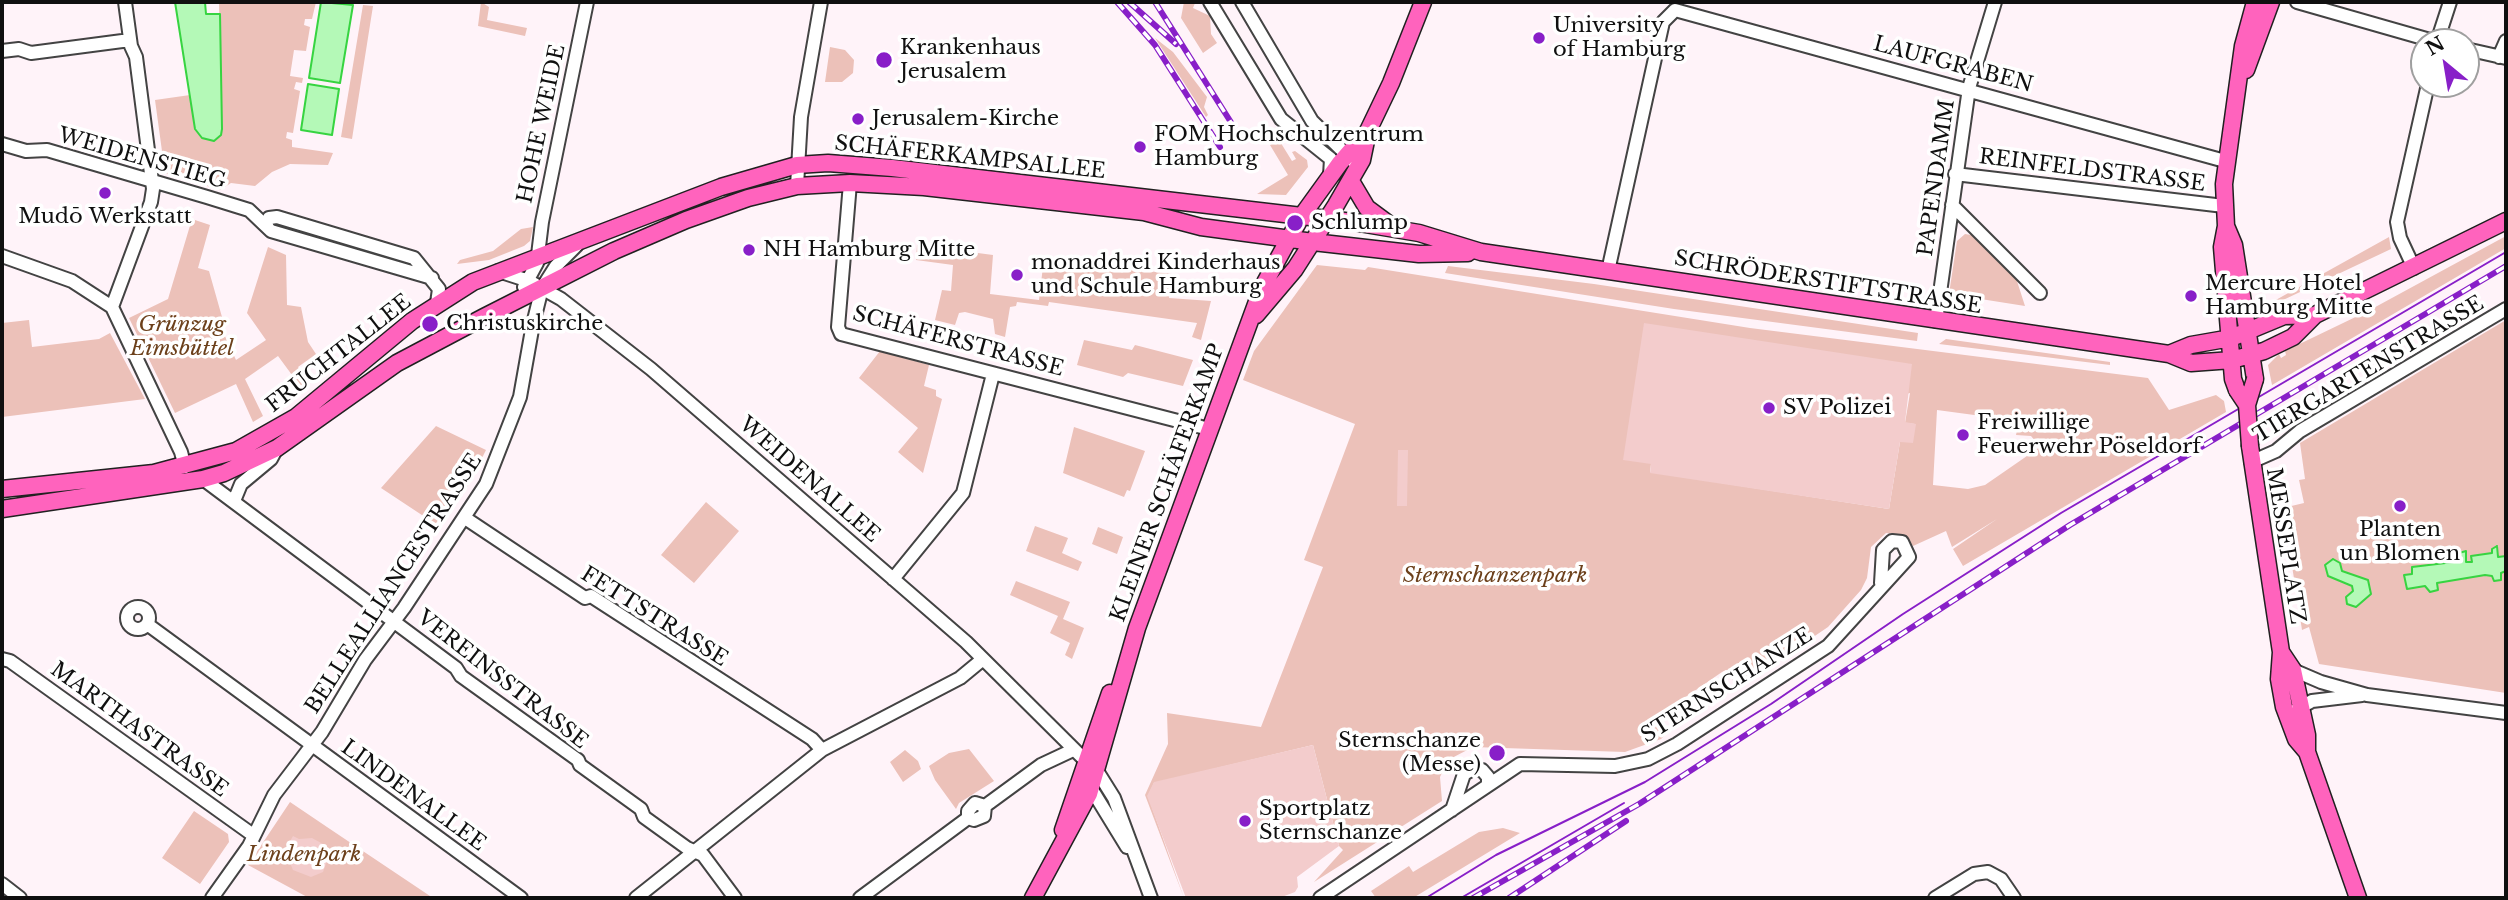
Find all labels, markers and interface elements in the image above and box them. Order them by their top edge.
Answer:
place label: University of Hamburg [1553,13,1685,63]
north arrow [2410,28,2480,98]
marker: University of Hamburg [1531,30,1547,46]
street label: LAUFGRABEN [1871,32,2035,98]
text: N [2422,32,2449,61]
place label: Krankenhaus Jerusalem [900,35,1041,85]
street label: HOHE WEIDE [513,42,571,206]
marker: Krankenhaus Jerusalem [874,50,894,70]
street label: PAPENDAMM [1914,98,1960,258]
place label: Jerusalem-Kirche [872,106,1059,132]
marker: Jerusalem-Kirche [850,111,866,127]
place label: FOM Hochschulzentrum Hamburg [1154,122,1424,172]
street label: WEIDENSTIEG [55,123,229,195]
street label: SCHÄFERKAMPSALLEE [833,131,1107,185]
marker: FOM Hochschulzentrum Hamburg [1132,139,1148,155]
street label: REINFELDSTRASSE [1977,145,2207,197]
marker: Mudō Werkstatt [97,185,113,201]
place label: Mudō Werkstatt [18,204,192,230]
place label: Schlump [1311,210,1408,236]
marker: Schlump [1285,213,1305,233]
place label: NH Hamburg Mitte [763,237,975,263]
marker: NH Hamburg Mitte [741,242,757,258]
street label: SCHRÖDERSTIFTSTRASSE [1672,246,1984,320]
place label: monaddrei Kinderhaus und Schule Hamburg [1031,250,1281,300]
marker: monaddrei Kinderhaus und Schule Hamburg [1009,267,1025,283]
place label: Mercure Hotel Hamburg Mitte [2205,271,2373,321]
marker: Mercure Hotel Hamburg Mitte [2183,288,2199,304]
street label: FRUCHTALLEE [262,290,416,418]
street label: TIERGARTENSTRASSE [2250,291,2488,449]
street label: SCHÄFERSTRASSE [850,302,1066,382]
place label: Christuskirche [446,311,603,337]
park label: Grünzug Eimsbüttel [130,312,234,362]
marker: Christuskirche [420,314,440,334]
street label: KLEINER SCHÄFERKAMP [1106,340,1230,626]
place label: SV Polizei [1783,395,1891,421]
marker: SV Polizei [1761,400,1777,416]
place label: Freiwillige Feuerwehr Pöseldorf [1977,410,2201,460]
street label: WEIDENALLEE [734,412,884,548]
marker: Freiwillige Feuerwehr Pöseldorf [1955,427,1971,443]
street label: BELLEALLIANCESTRASSE [300,449,488,719]
street label: MESSEPLATZ [2260,466,2310,626]
marker: Planten un Blomen [2392,498,2408,514]
place label: Planten un Blomen [2340,517,2460,567]
street label: FETTSTRASSE [576,562,732,672]
park label: Sternschanzenpark [1403,563,1587,589]
street label: VEREINSSTRASSE [412,605,592,755]
street label: STERNSCHANZE [1637,623,1817,749]
street label: MARTHASTRASSE [45,657,233,803]
place label: Sternschanze (Messe) [1338,728,1481,778]
street label: LINDENALLEE [336,735,490,857]
marker: Sternschanze (Messe) [1487,743,1507,763]
place label: Sportplatz Sternschanze [1259,796,1402,846]
marker: Sportplatz Sternschanze [1237,813,1253,829]
park label: Lindenpark [247,842,361,868]

